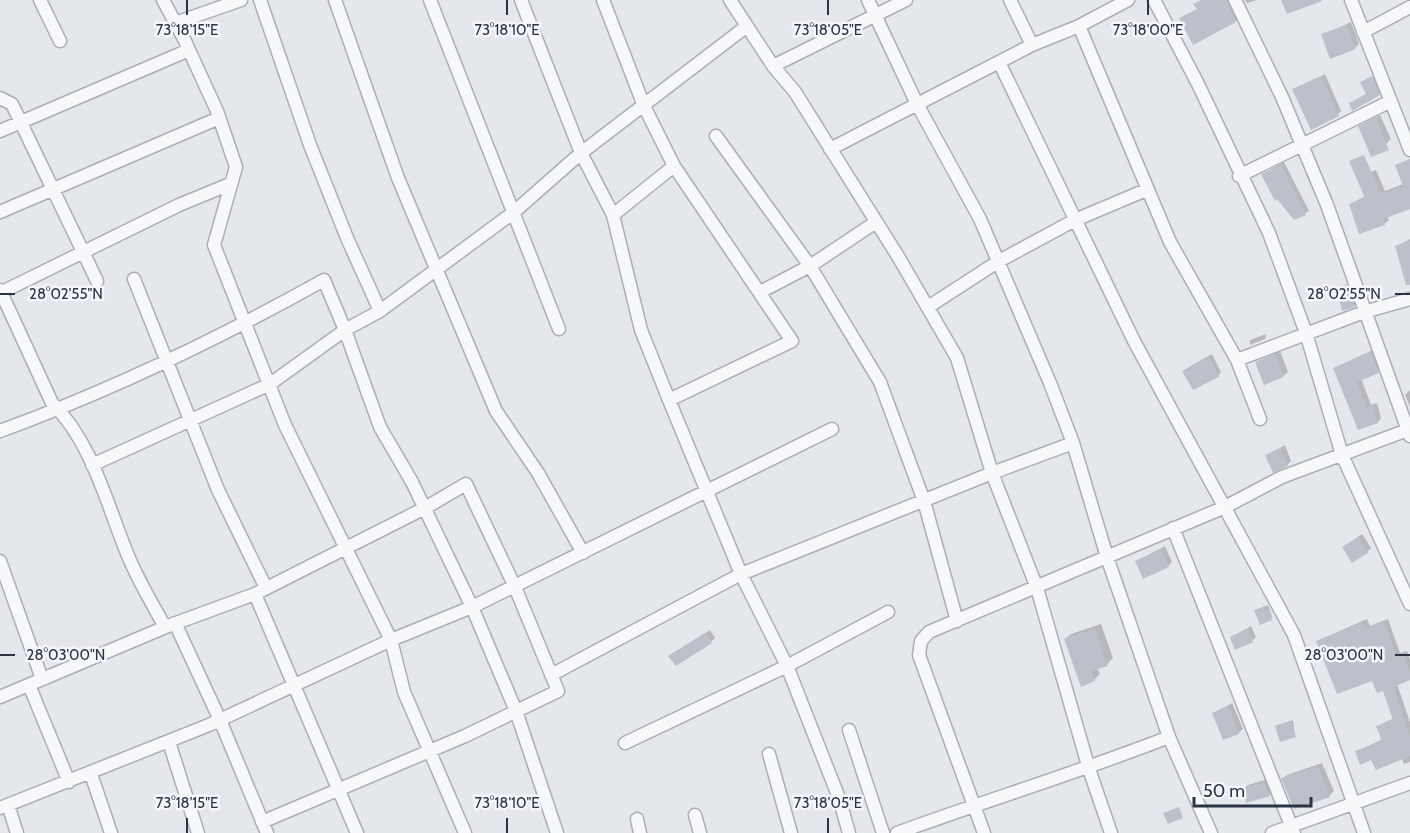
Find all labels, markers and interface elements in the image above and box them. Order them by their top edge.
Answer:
text: 73°18'15"E [156,21,218,39]
text: 73°18'10"E [474,21,540,39]
text: 73°18'05"E [794,21,862,39]
text: 73°18'00"E [1113,21,1183,39]
text: 28°02'55"N [29,285,103,303]
text: 28°02'55"N [1307,285,1381,303]
text: 28°03'00"N [27,646,105,664]
text: 28°03'00"N [1305,646,1383,664]
scale bar [1194,770,1311,808]
text: 50 m [1203,780,1245,802]
text: 73°18'15"E [156,794,218,812]
text: 73°18'10"E [474,794,540,812]
text: 73°18'05"E [794,794,862,812]

